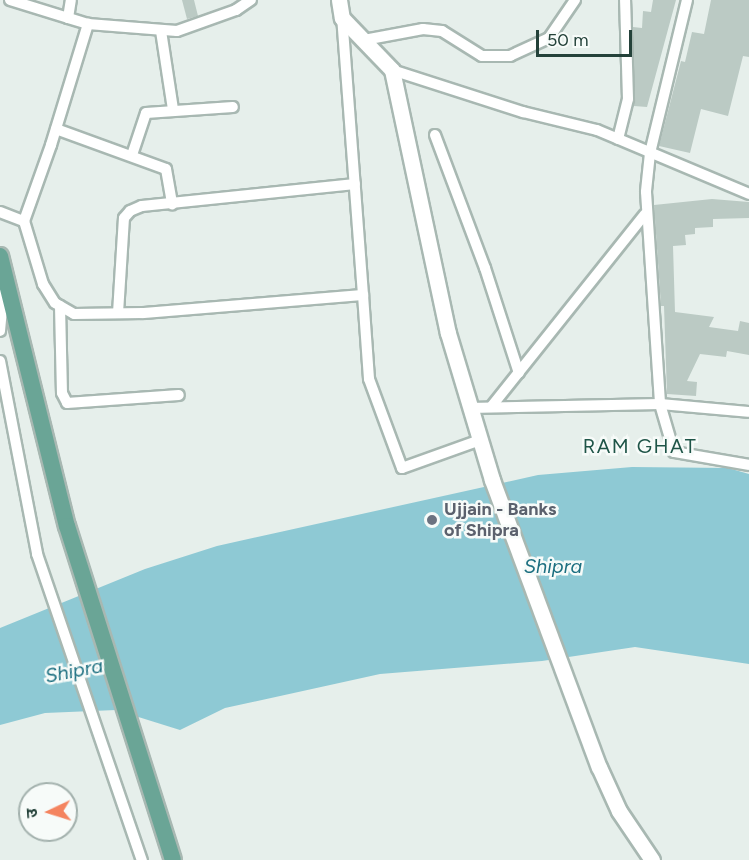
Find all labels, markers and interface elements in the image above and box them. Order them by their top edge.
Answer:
scale bar [539,18,635,56]
text: 50 m [547,29,589,51]
district label: RAM GHAT [583,434,697,458]
place label: Ujjain - Banks of Shipra [444,499,556,542]
marker: Ujjain - Banks of Shipra [425,513,439,527]
water label: Shipra [524,554,582,578]
water label: Shipra [43,654,105,688]
north arrow [18,782,78,842]
text: उ [22,808,41,818]

